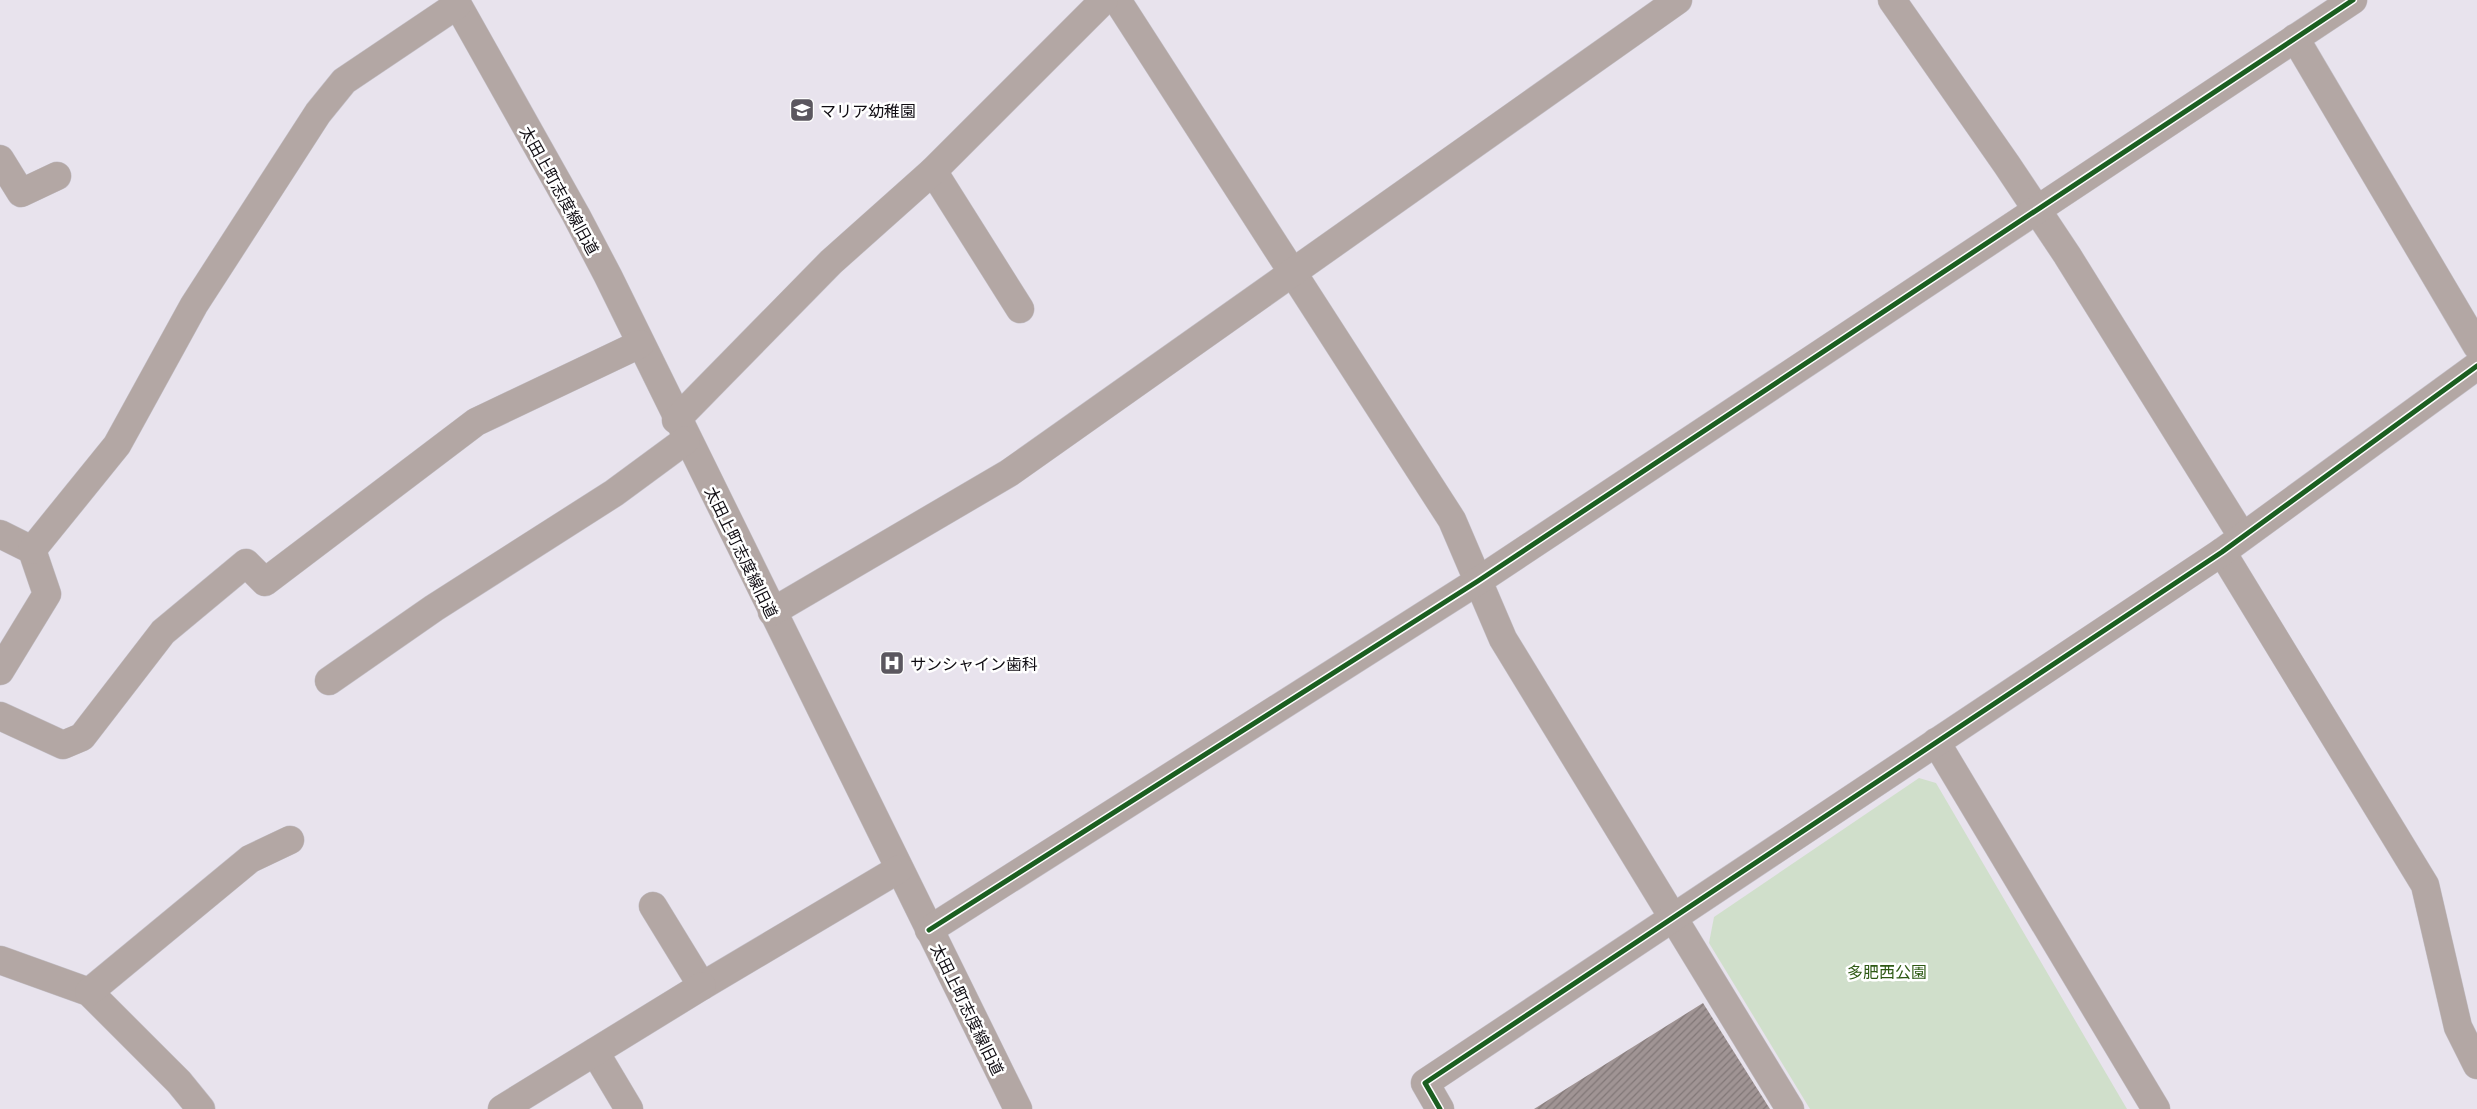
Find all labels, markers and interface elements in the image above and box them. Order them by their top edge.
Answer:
school or university icon: マリア幼稚園 [789,97,815,123]
place label: マリア幼稚園 [820,101,916,120]
street label: 太田上町志度線旧道 [517,122,603,258]
street label: 太田上町志度線旧道 [702,483,782,621]
hospital icon: サンシャイン歯科 [879,650,905,676]
place label: サンシャイン歯科 [910,654,1038,673]
street label: 太田上町志度線旧道 [928,940,1008,1078]
park label: 多肥西公園 [1847,962,1927,981]

